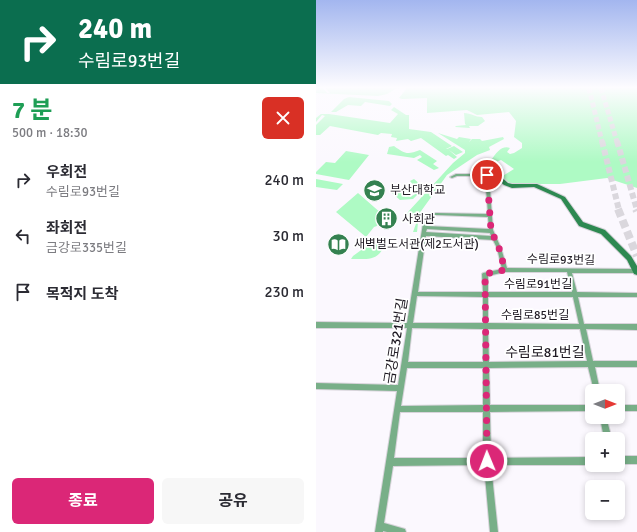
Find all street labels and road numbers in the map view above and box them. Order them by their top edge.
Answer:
street label: 수림로93번길 [527,252,595,268]
street label: 수림로91번길 [504,277,572,292]
street label: 금강로321번길 [381,297,411,385]
street label: 수림로85번길 [501,308,569,323]
street label: 수림로81번길 [505,344,585,361]

